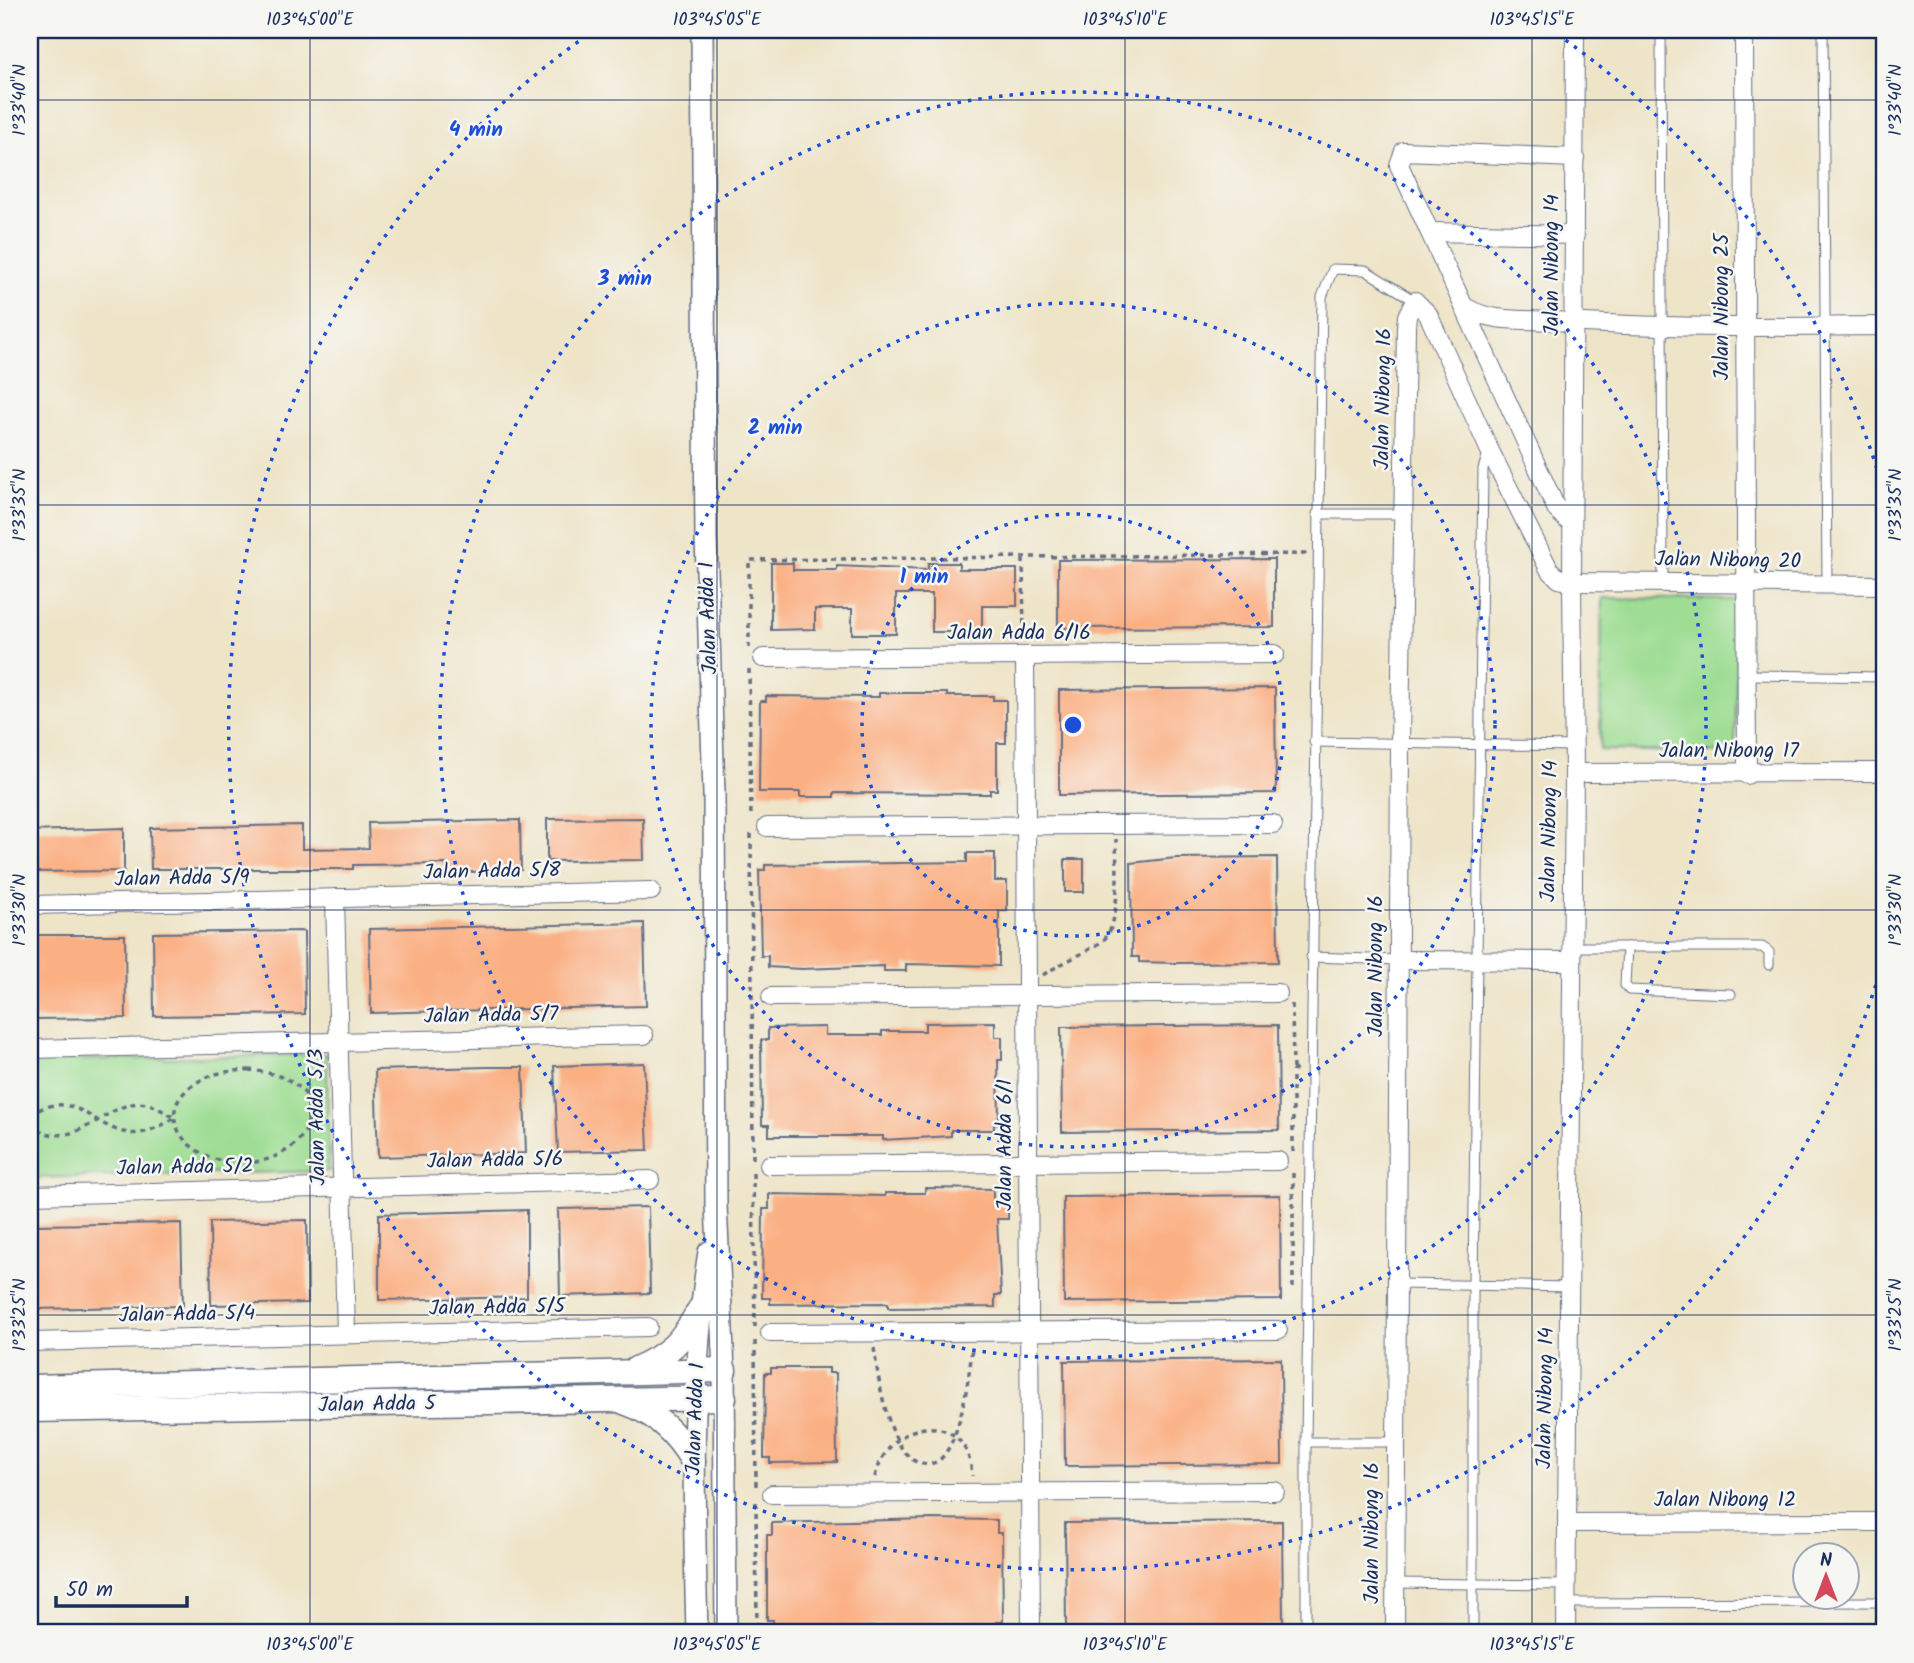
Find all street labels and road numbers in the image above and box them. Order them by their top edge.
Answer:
street label: Jalan Nibong 14 [1536,194,1569,336]
street label: Jalan Nibong 25 [1706,232,1739,381]
street label: Jalan Nibong 16 [1366,328,1402,470]
street label: Jalan Nibong 20 [1655,543,1801,579]
street label: Jalan Adda 1 [691,561,727,675]
street label: Jalan Adda 6/16 [947,617,1091,650]
street label: Jalan Nibong 17 [1659,735,1800,768]
street label: Jalan Nibong 14 [1532,760,1568,902]
street label: Jalan Adda 5/8 [423,854,561,890]
street label: Jalan Adda 5/9 [114,861,250,897]
street label: Jalan Nibong 16 [1360,895,1393,1037]
street label: Jalan Adda 5/7 [423,998,560,1034]
street label: Jalan Adda 5/3 [300,1048,336,1186]
street label: Jalan Adda 6/1 [989,1079,1022,1211]
street label: Jalan Adda 5/6 [426,1143,564,1179]
street label: Jalan Adda 5/2 [116,1150,254,1186]
street label: Jalan Adda 5/5 [429,1290,567,1326]
street label: Jalan Adda 5/4 [118,1297,256,1333]
street label: Jalan Nibong 14 [1528,1327,1564,1469]
street label: Jalan Adda 1 [678,1362,714,1476]
street label: Jalan Adda 5 [318,1387,438,1423]
street label: Jalan Nibong 16 [1356,1462,1389,1604]
street label: Jalan Nibong 12 [1654,1484,1796,1517]

